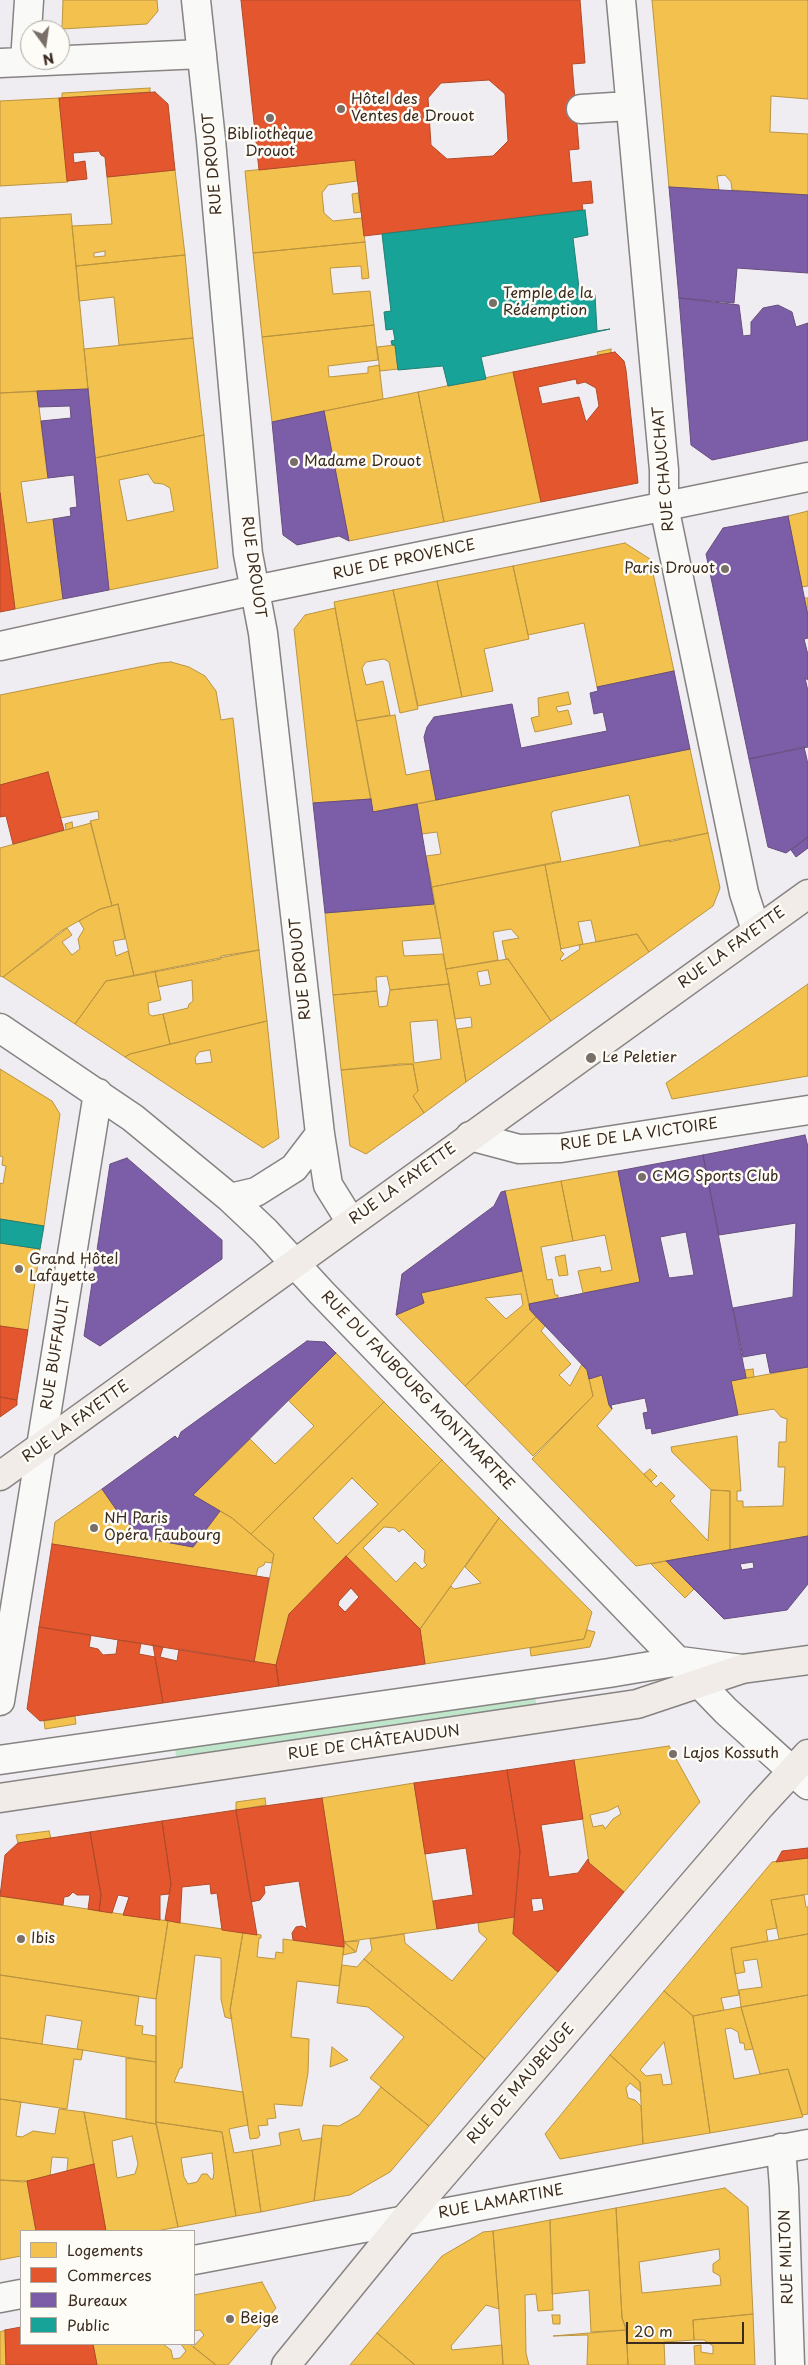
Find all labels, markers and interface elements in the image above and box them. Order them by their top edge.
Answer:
north arrow [20,20,70,70]
text: N [41,48,56,71]
place label: Hôtel des Ventes de Drouot [351,91,474,126]
marker: Hôtel des Ventes de Drouot [335,103,347,115]
street label: RUE DROUOT [200,112,226,216]
marker: Bibliothèque Drouot [264,112,276,124]
place label: Bibliothèque Drouot [227,126,313,161]
place label: Temple de la Rédemption [503,285,593,320]
marker: Temple de la Rédemption [487,297,499,309]
street label: RUE CHAUCHAT [650,406,678,532]
place label: Madame Drouot [304,453,421,471]
marker: Madame Drouot [288,456,300,468]
street label: RUE DROUOT [237,515,269,619]
street label: RUE DE PROVENCE [331,536,477,584]
place label: Paris Drouot [624,560,715,578]
marker: Paris Drouot [719,563,731,575]
street label: RUE LA FAYETTE [675,903,789,993]
street label: RUE DROUOT [287,917,315,1021]
place label: Le Peletier [602,1049,677,1067]
marker: Le Peletier [584,1051,598,1065]
street label: RUE DE LA VICTOIRE [559,1115,719,1155]
street label: RUE LA FAYETTE [346,1139,460,1229]
place label: CMG Sports Club [652,1168,778,1186]
marker: CMG Sports Club [636,1171,648,1183]
place label: Grand Hôtel Lafayette [29,1251,118,1286]
marker: Grand Hôtel Lafayette [13,1263,25,1275]
street label: RUE DU FAUBOURG MONTMARTRE [317,1288,517,1494]
street label: RUE BUFFAULT [38,1295,74,1411]
street label: RUE LA FAYETTE [19,1377,133,1467]
place label: NH Paris Opéra Faubourg [104,1510,221,1545]
marker: NH Paris Opéra Faubourg [88,1522,100,1534]
street label: RUE DE CHÂTEAUDUN [287,1722,461,1764]
place label: Lajos Kossuth [683,1745,779,1763]
marker: Lajos Kossuth [667,1748,679,1760]
place label: Ibis [31,1930,55,1948]
marker: Ibis [15,1933,27,1945]
street label: RUE DE MAUBEUGE [464,2020,578,2148]
street label: RUE LAMARTINE [437,2181,565,2223]
street label: RUE MILTON [776,2209,798,2305]
legend [20,2230,195,2345]
text: Logements [67,2238,143,2261]
text: Commerces [67,2263,151,2286]
text: Bureaux [67,2288,127,2311]
place label: Beige [240,2310,279,2328]
scale bar [628,2312,746,2344]
text: Public [67,2313,110,2336]
marker: Beige [224,2313,236,2325]
text: 20 m [634,2319,673,2342]

